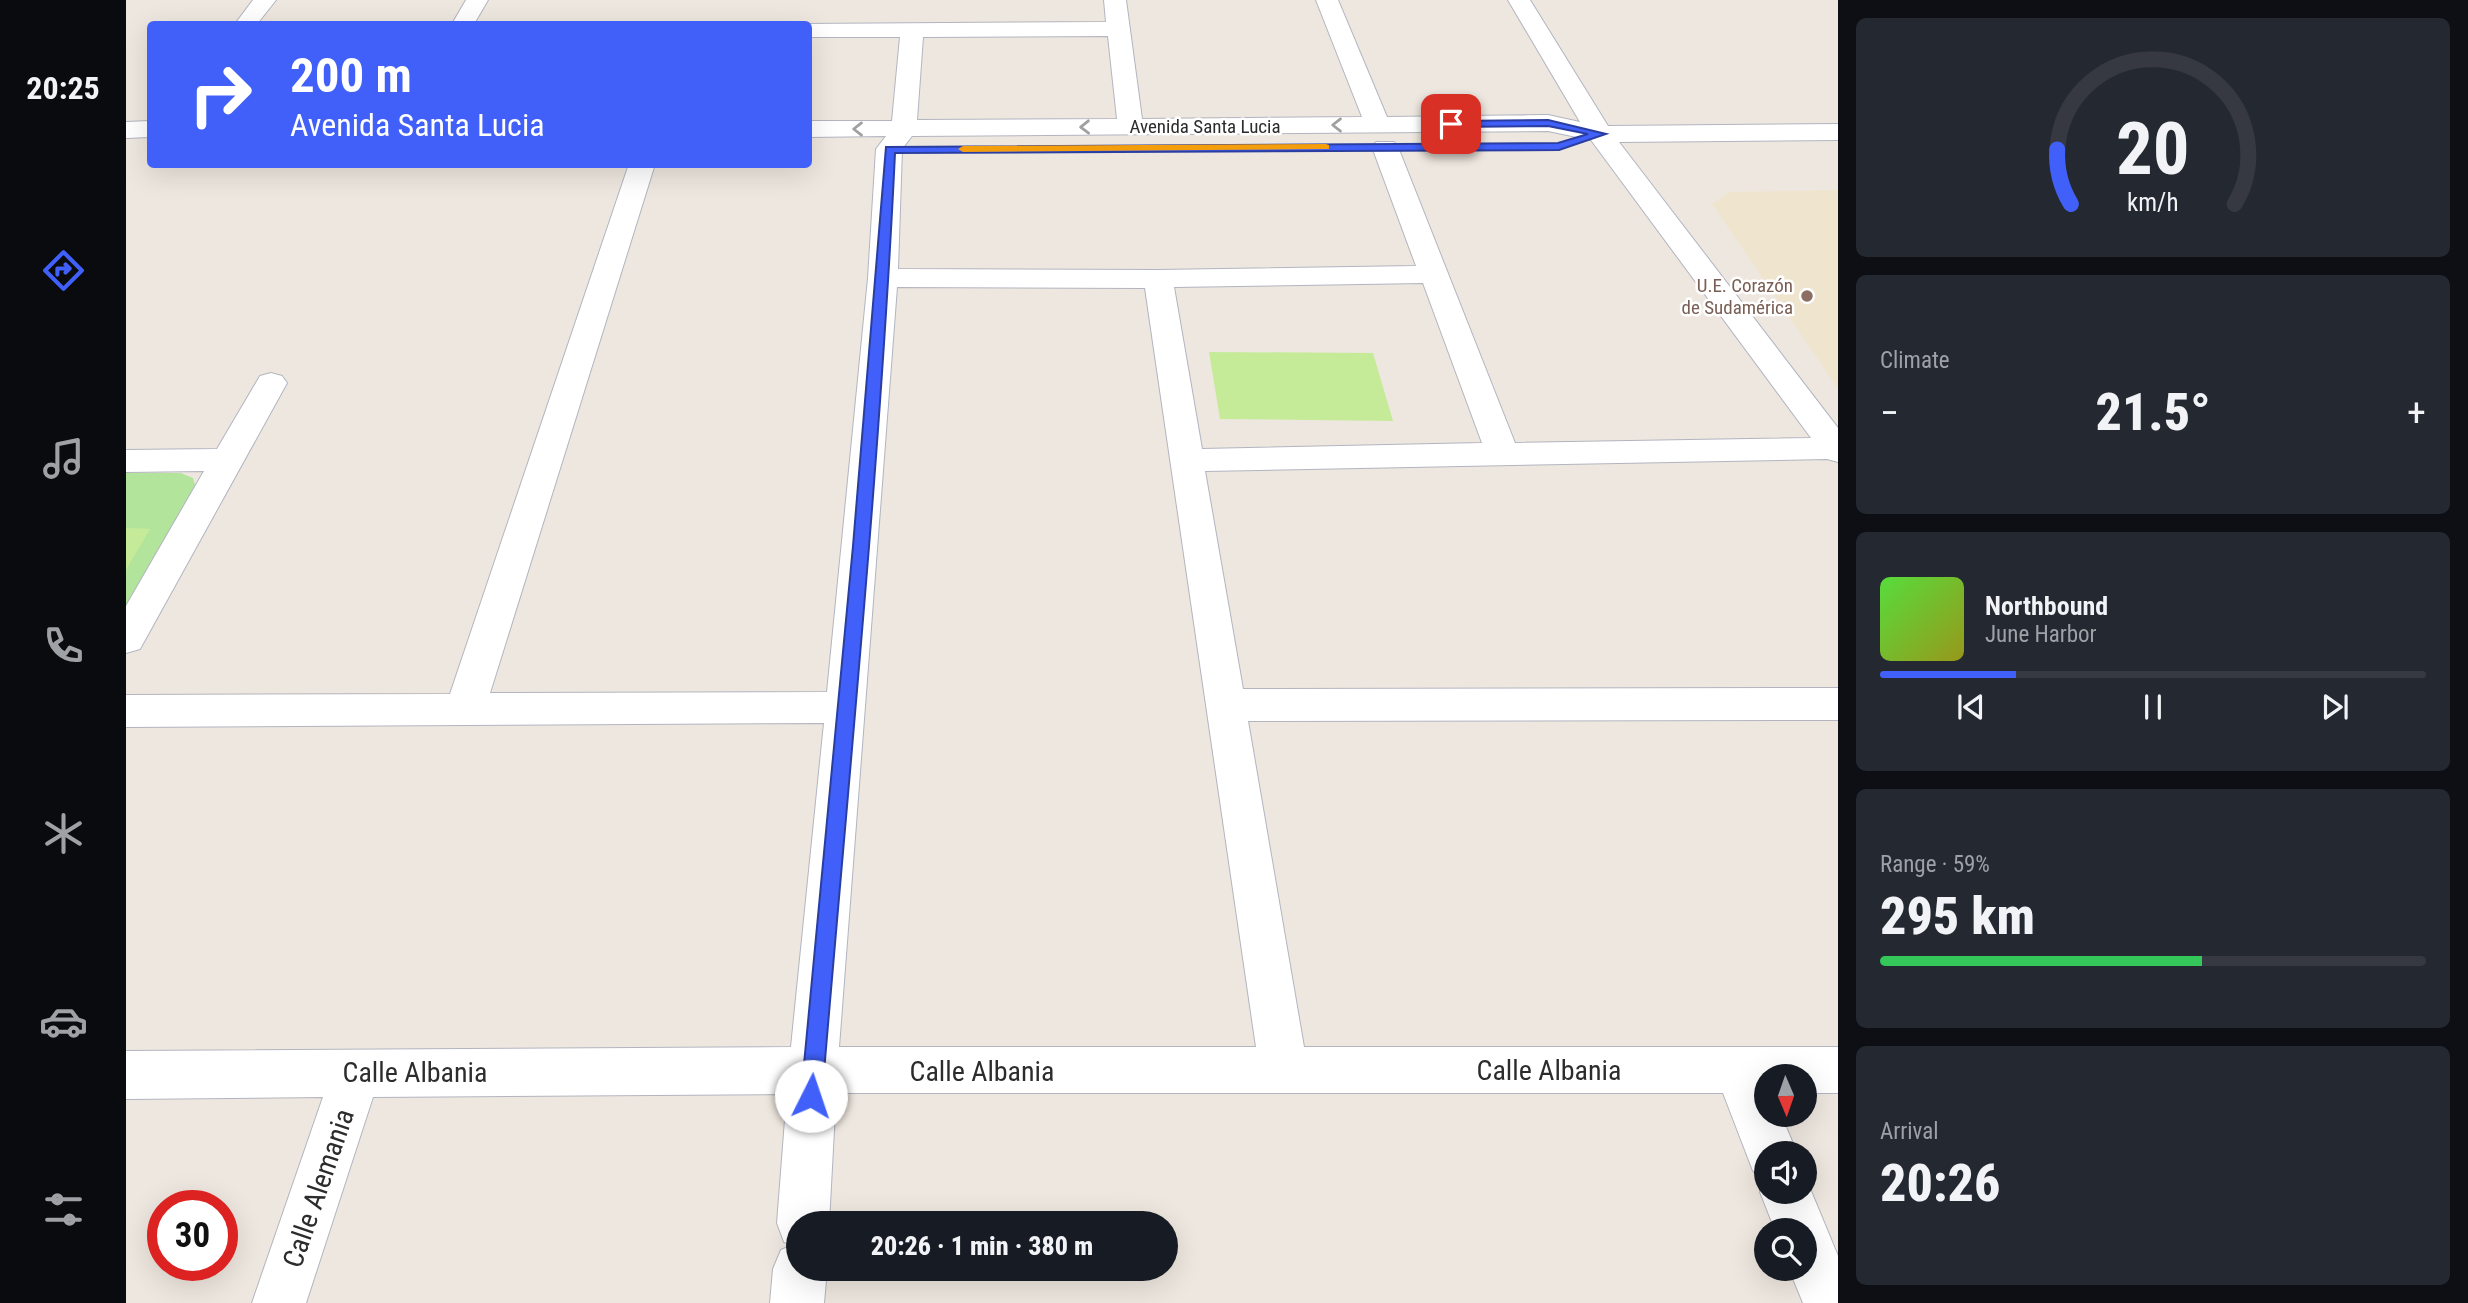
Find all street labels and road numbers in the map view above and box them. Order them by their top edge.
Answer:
street label: Avenida Santa Lucia [1129,115,1281,138]
street label: Calle Albania [1477,1054,1621,1087]
street label: Calle Albania [910,1055,1054,1088]
street label: Calle Albania [343,1056,487,1089]
street label: Calle Alemania [276,1105,361,1272]

